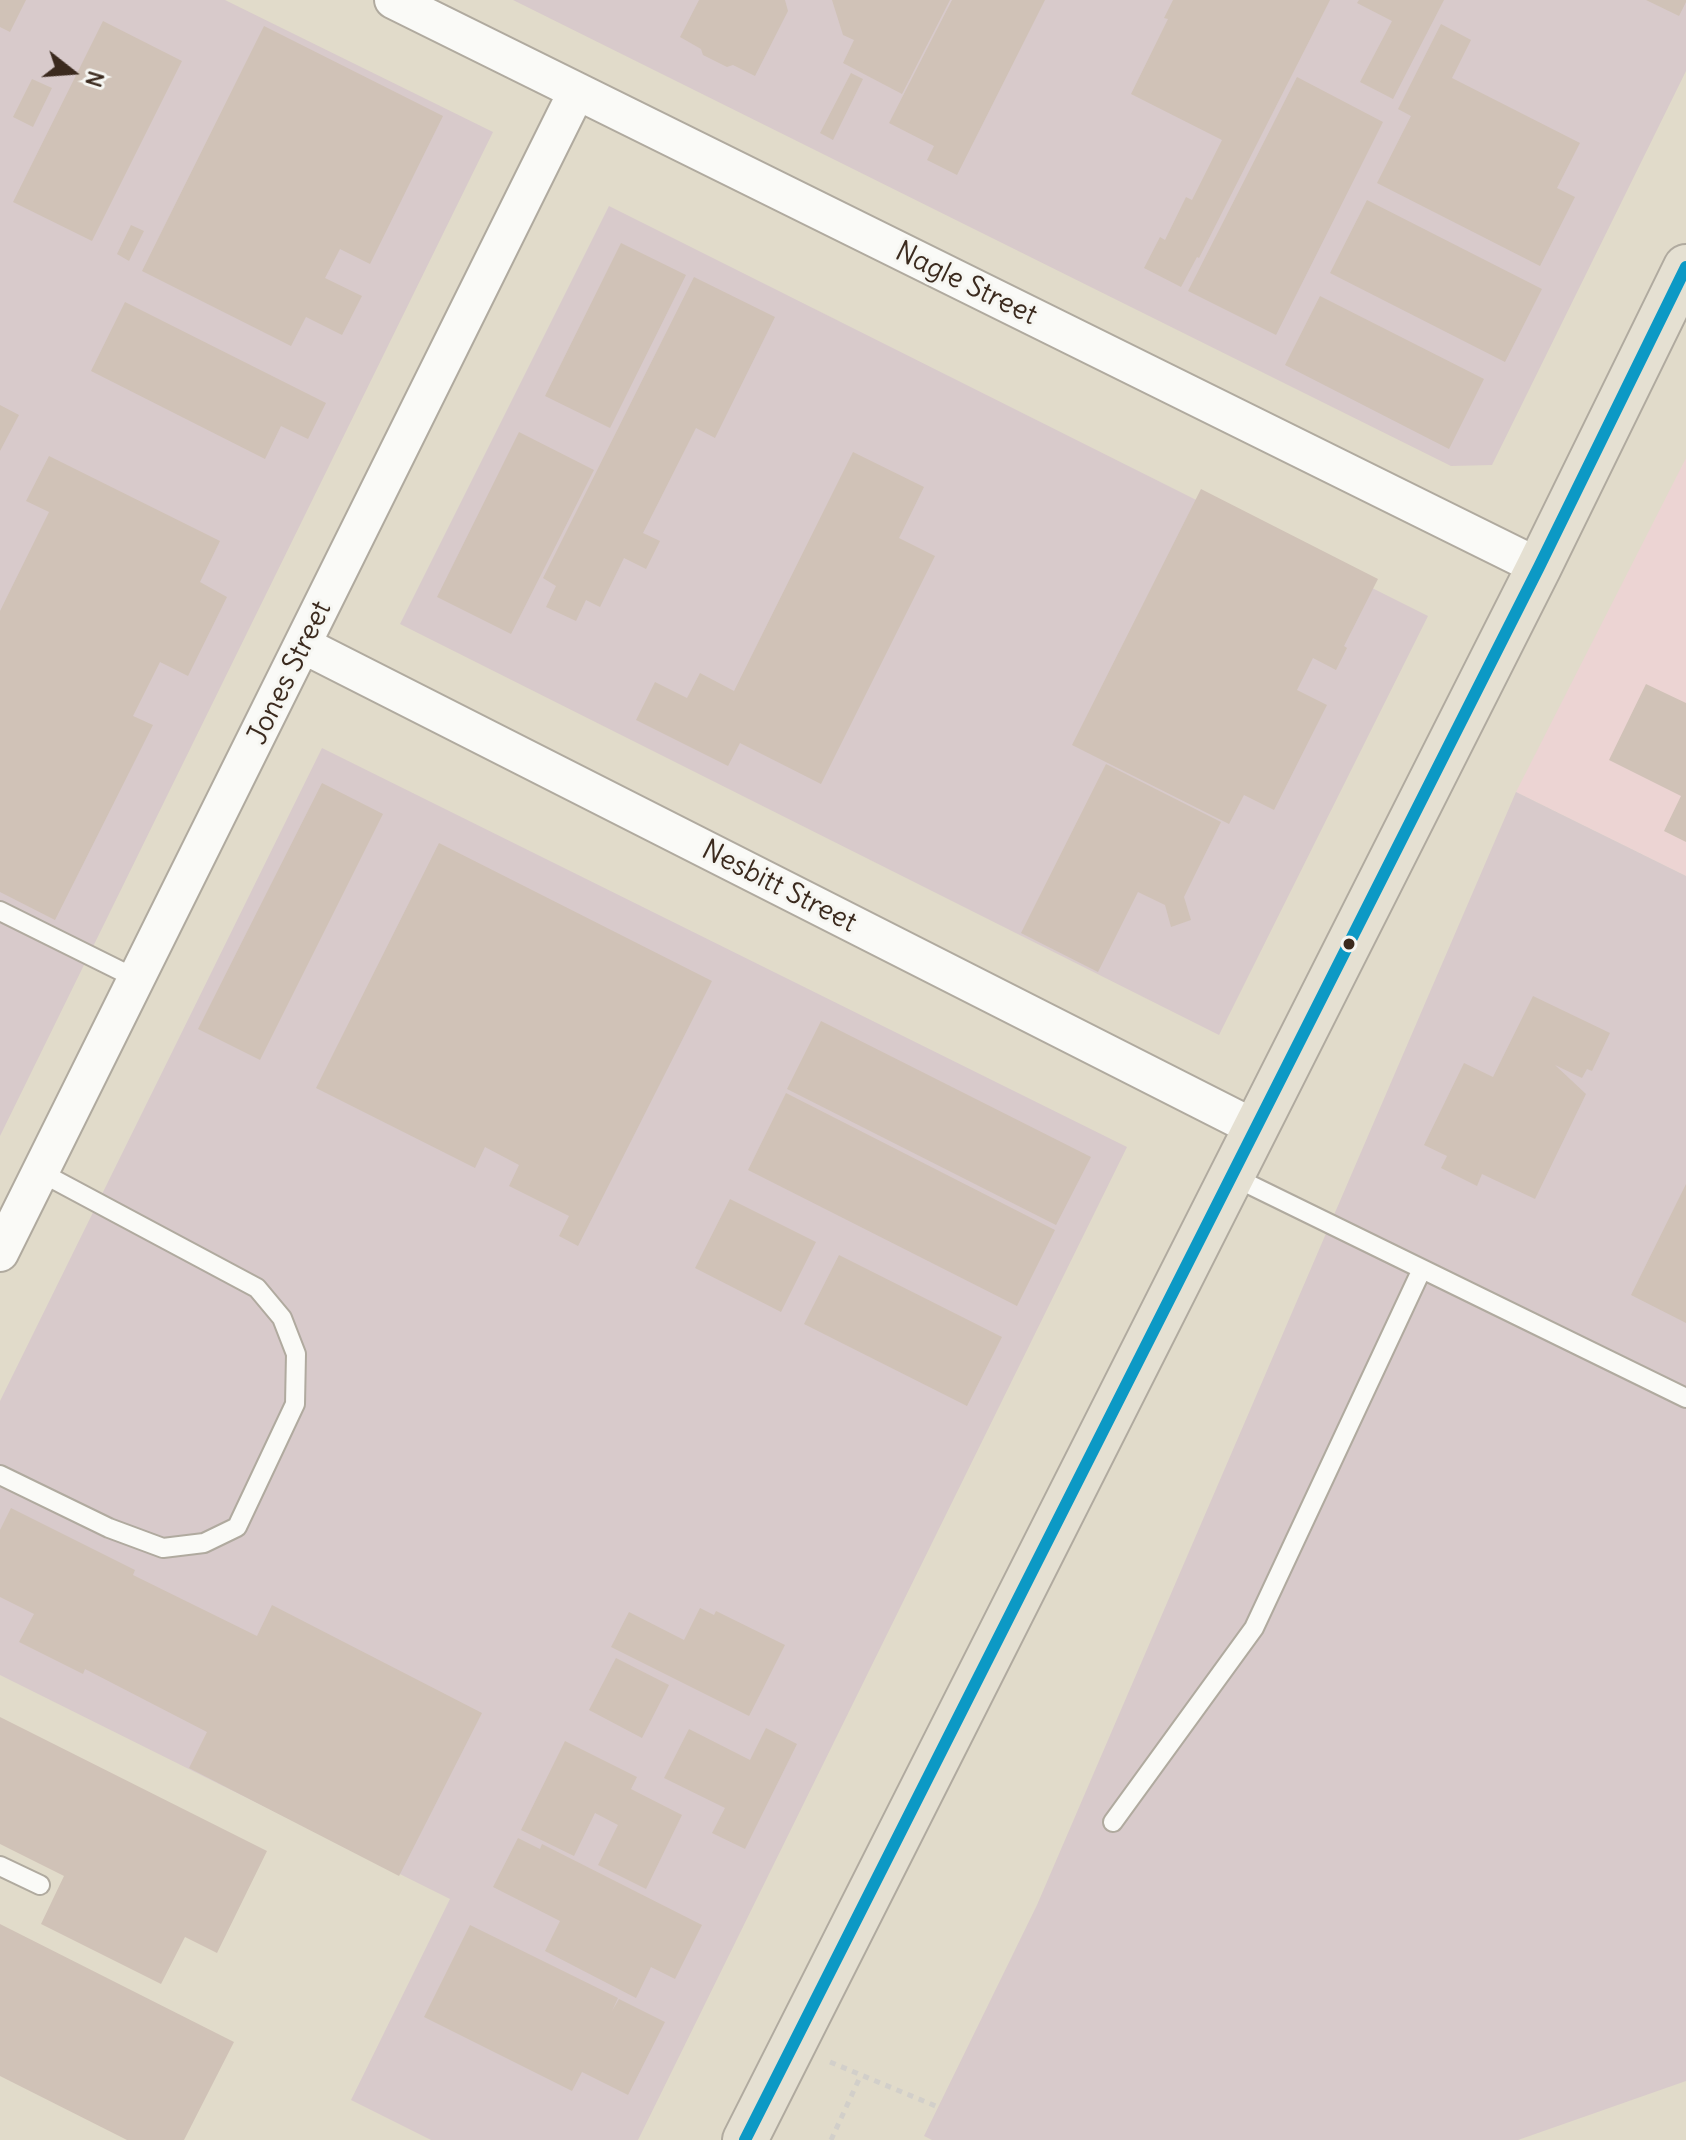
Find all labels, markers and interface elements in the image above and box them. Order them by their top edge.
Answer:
north arrow [32,32,112,112]
text: N [79,68,111,90]
street label: Nagle Street [890,235,1042,333]
street label: Jones Street [241,596,339,750]
street label: Nesbitt Street [696,834,862,940]
unlabelled marker [1341,936,1357,952]

